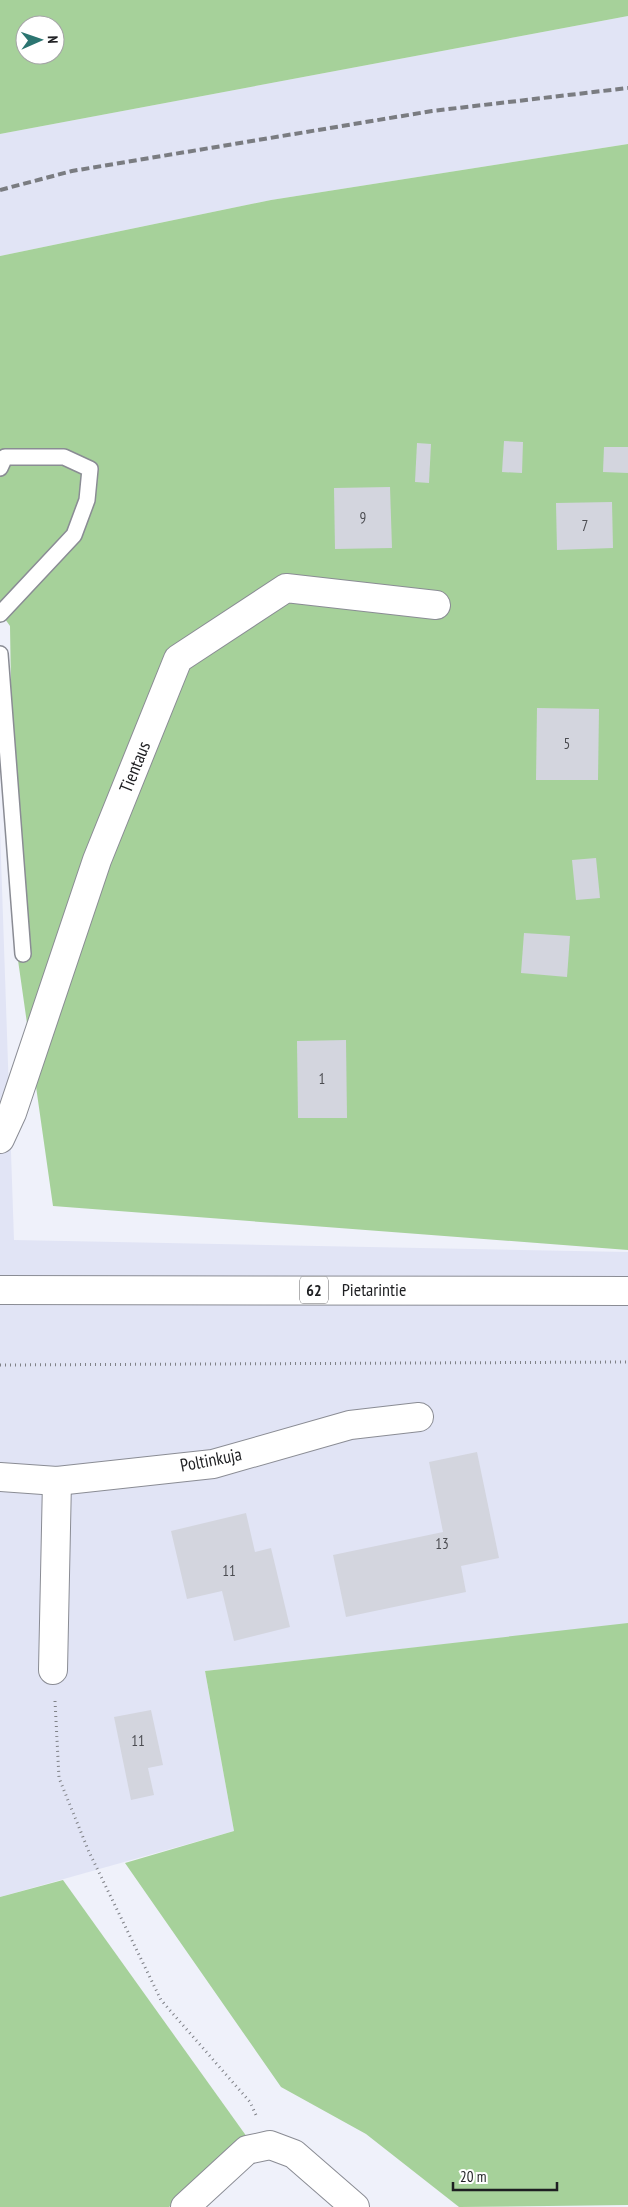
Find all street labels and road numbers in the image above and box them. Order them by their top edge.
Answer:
street label: Tientaus [114,738,155,796]
road number: 62 [300,1276,328,1304]
street label: Pietarintie [342,1278,406,1301]
street label: Poltinkuja [178,1442,244,1477]

